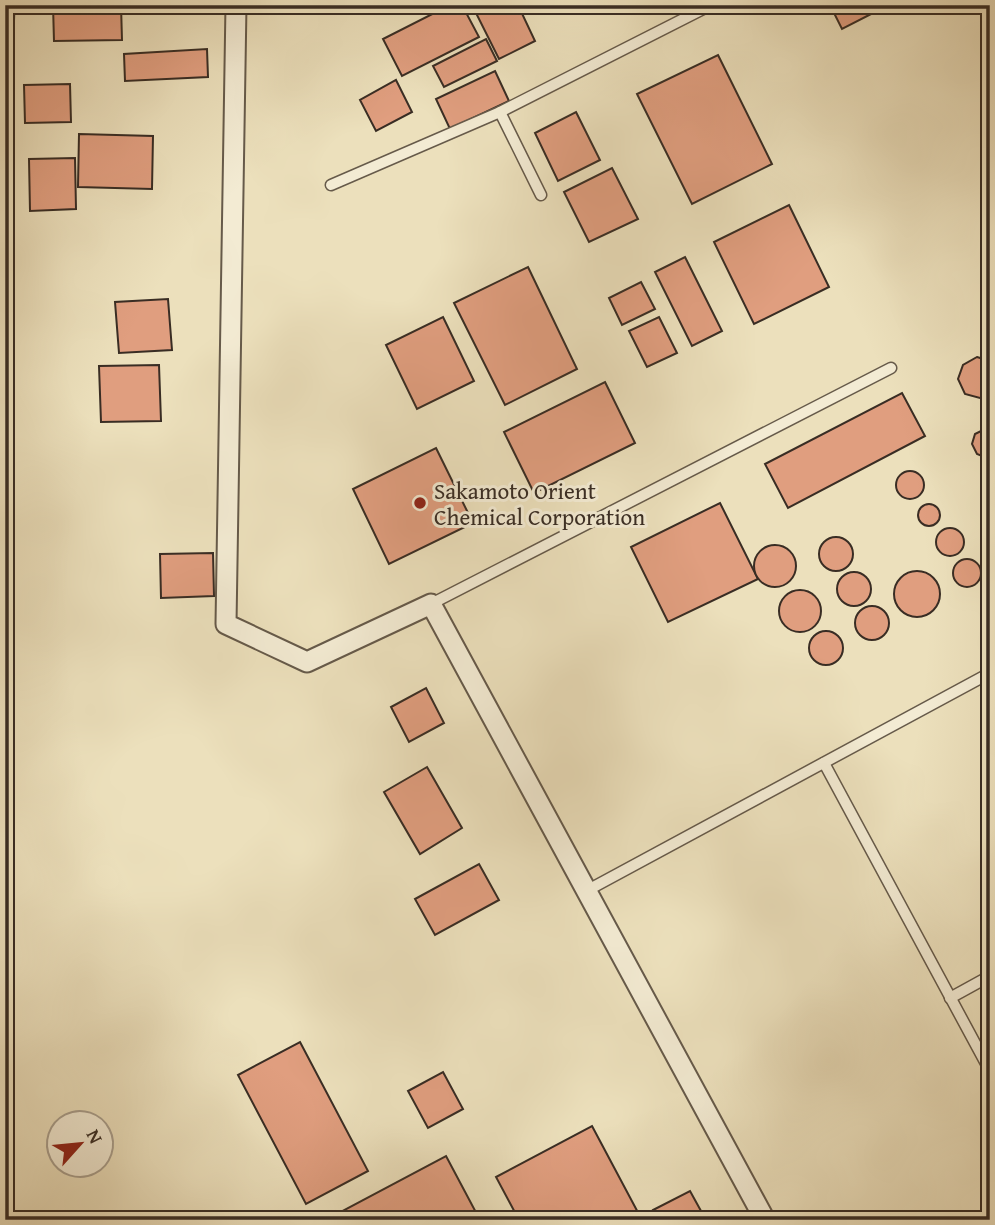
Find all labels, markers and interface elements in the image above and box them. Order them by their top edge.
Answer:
place label: Sakamoto Orient Chemical Corporation [434,474,645,533]
marker: Sakamoto Orient Chemical Corporation [412,495,428,511]
north arrow [46,1110,116,1180]
text: N [80,1124,111,1149]

